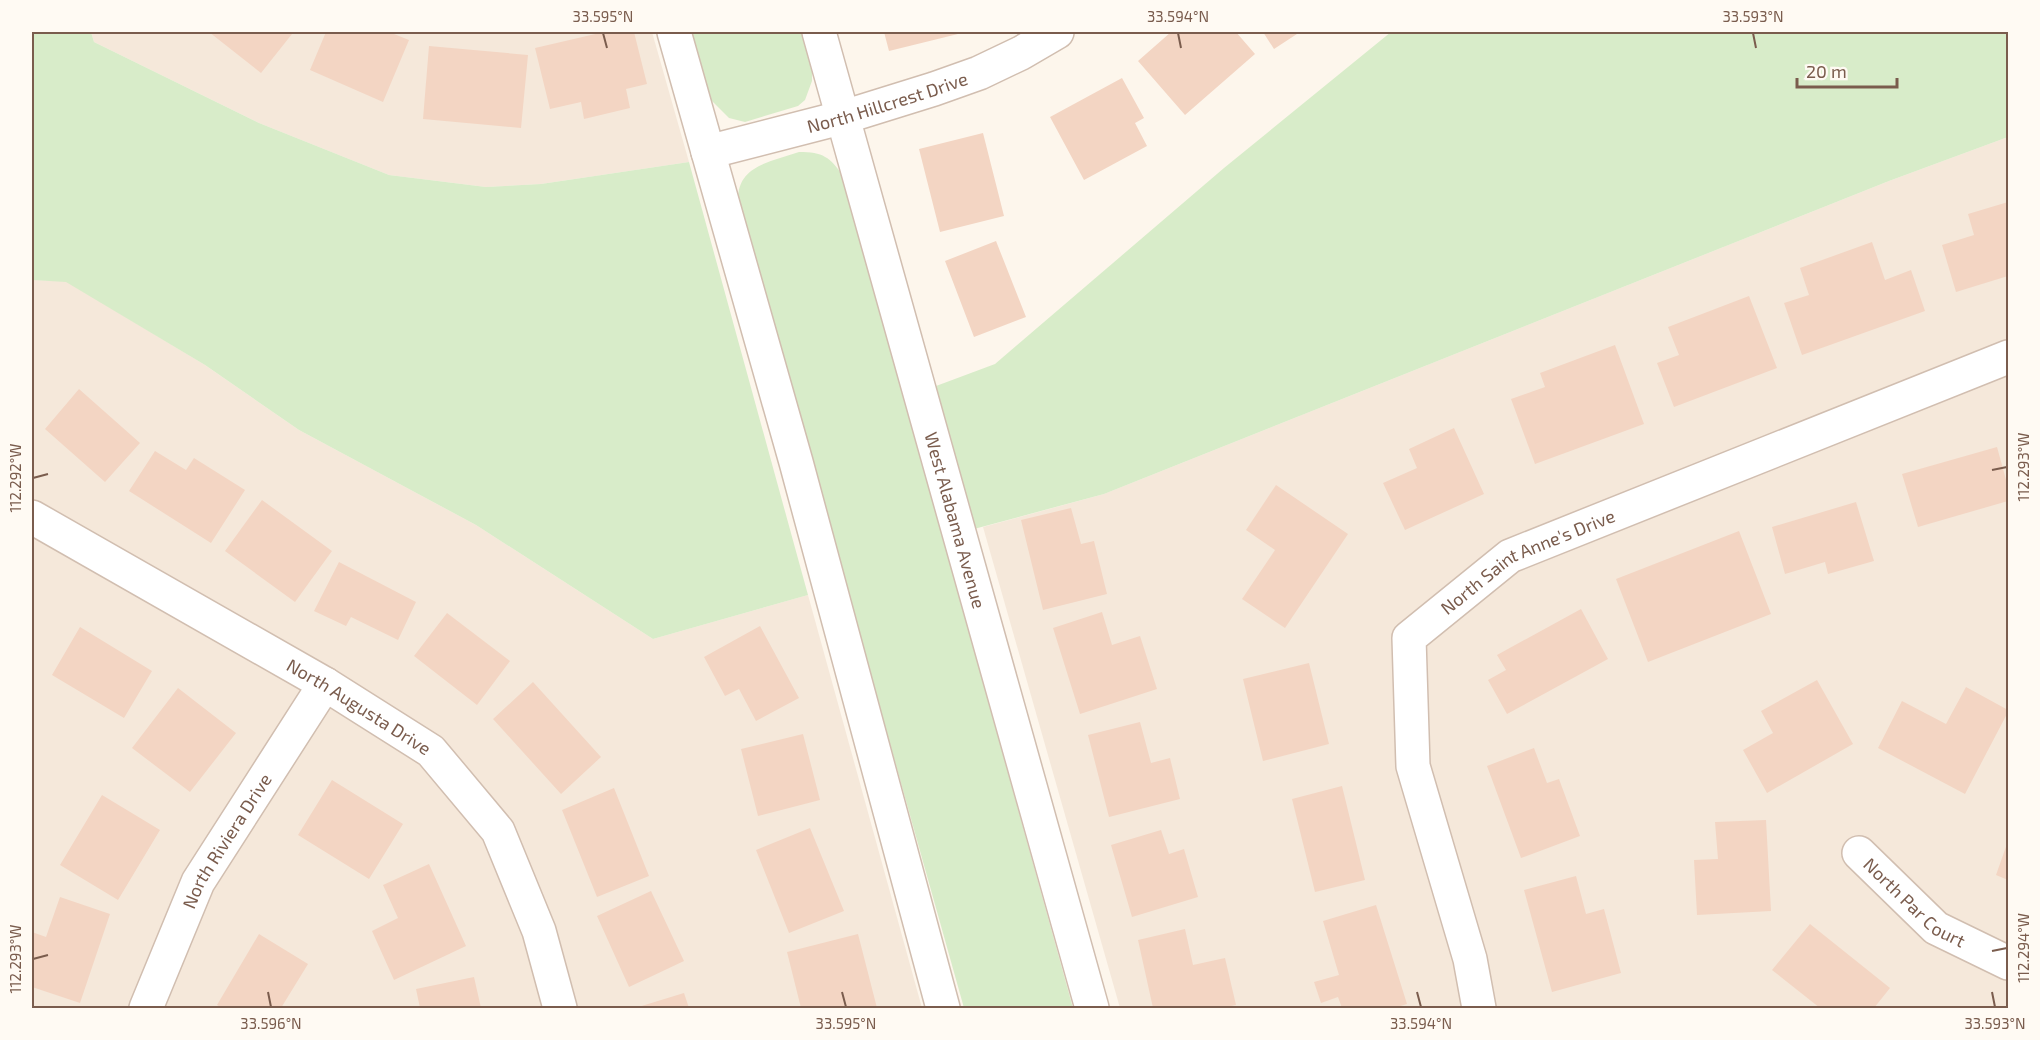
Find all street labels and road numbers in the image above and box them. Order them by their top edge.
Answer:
street label: North Hillcrest Drive [805,67,970,137]
street label: West Alabama Avenue [920,430,991,611]
street label: North Saint Anne's Drive [1436,504,1618,619]
street label: North Augusta Drive [283,654,435,759]
street label: North Riviera Drive [177,769,276,912]
street label: North Par Court [1859,853,1969,952]

